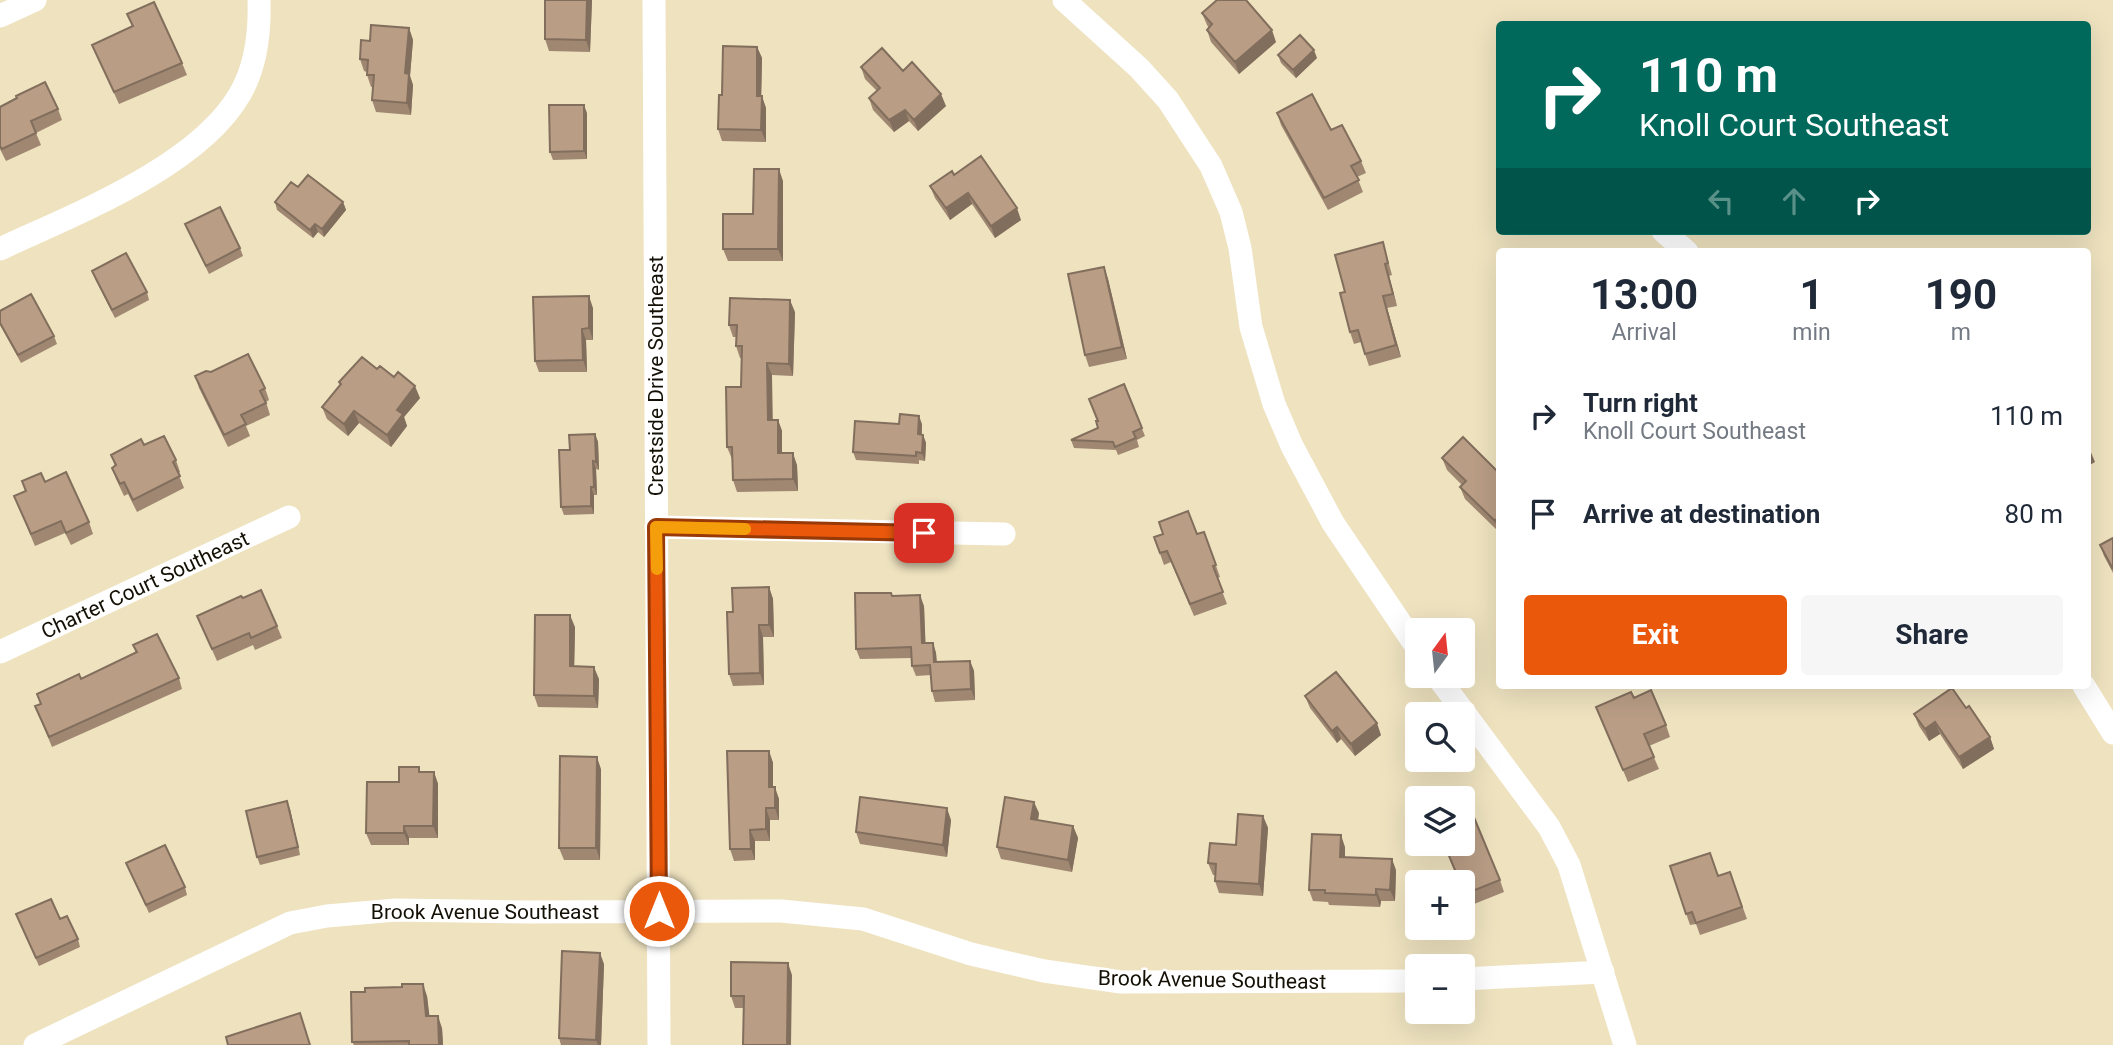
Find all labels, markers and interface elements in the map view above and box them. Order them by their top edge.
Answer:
text: 110 m [1639,47,1778,104]
icon: right [1524,49,1615,140]
text: Knoll Court Southeast [1639,106,1949,144]
icon: left [1702,182,1740,220]
icon: ahead [1775,182,1813,220]
icon: right [1848,182,1886,220]
street label: Crestside Drive Southeast [644,256,668,496]
text: 13:00 [1590,270,1698,319]
text: 1 [1799,270,1824,319]
text: 190 [1925,270,1997,319]
text: Arrival [1611,319,1677,346]
text: min [1792,319,1831,346]
text: m [1951,319,1971,346]
text: Turn right [1583,388,1698,418]
icon: right [1524,397,1562,435]
text: 110 m [1990,401,2063,431]
text: Knoll Court Southeast [1583,418,1806,445]
icon: arrive [1524,495,1562,533]
text: Arrive at destination [1583,499,1820,529]
text: 80 m [2005,499,2063,529]
pin [894,503,954,563]
icon: arrive [905,514,943,552]
street label: Charter Court Southeast [37,526,253,644]
button: Exit [1524,595,1787,675]
button: Share [1801,595,2063,675]
north arrow [1405,618,1475,688]
map controls [1405,618,1475,1024]
button: search [1405,702,1475,772]
button: layers [1405,786,1475,856]
button: + [1405,870,1475,940]
position arrow [622,874,696,948]
street label: Brook Avenue Southeast [371,900,599,924]
button: − [1405,954,1475,1024]
street label: Brook Avenue Southeast [1098,966,1327,994]

